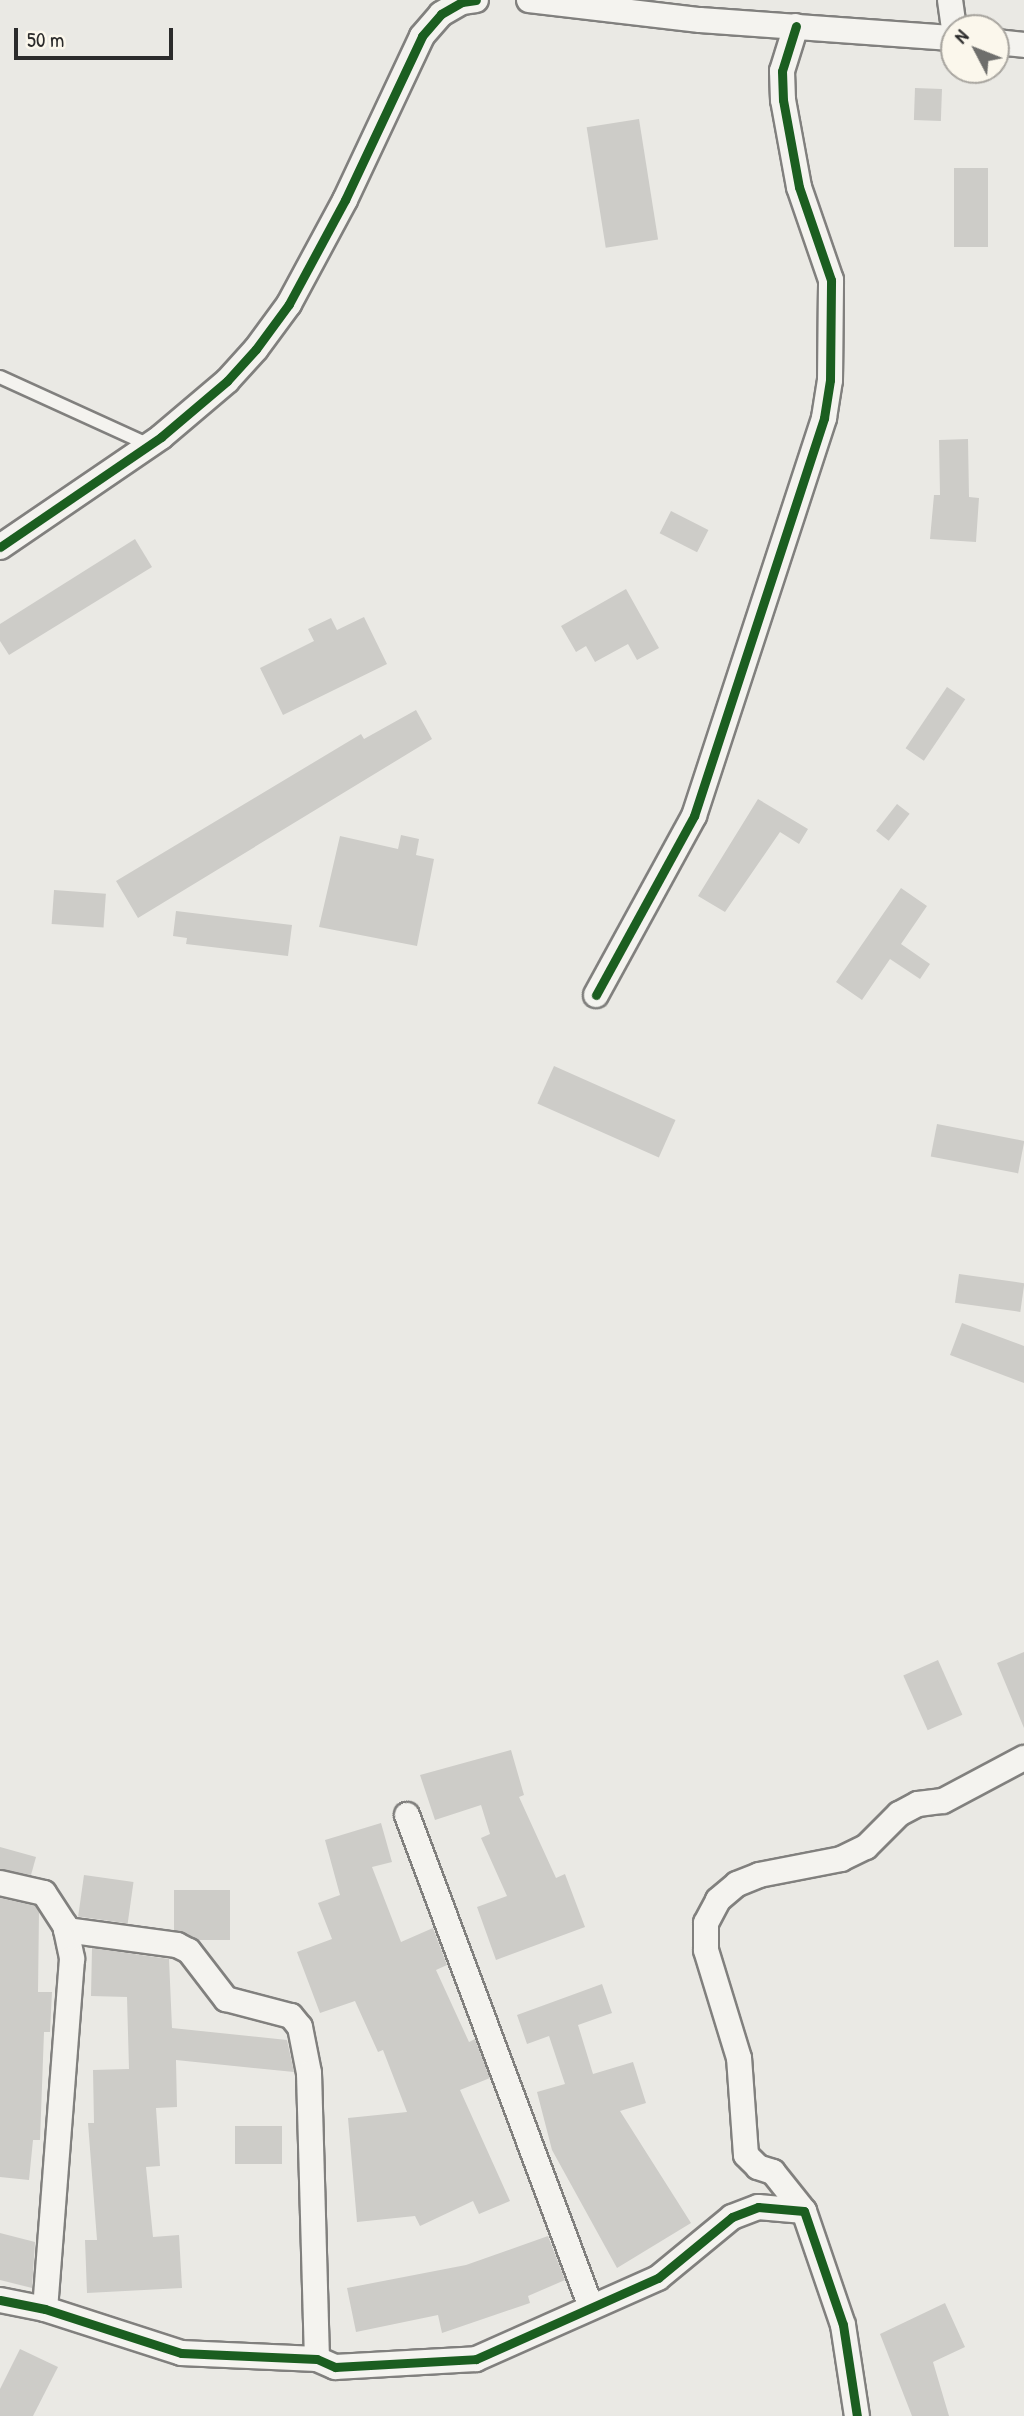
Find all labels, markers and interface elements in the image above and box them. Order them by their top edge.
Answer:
scale bar [18,14,177,58]
north arrow [940,14,1010,84]
text: N [948,24,974,49]
text: 50 m [27,25,64,54]

